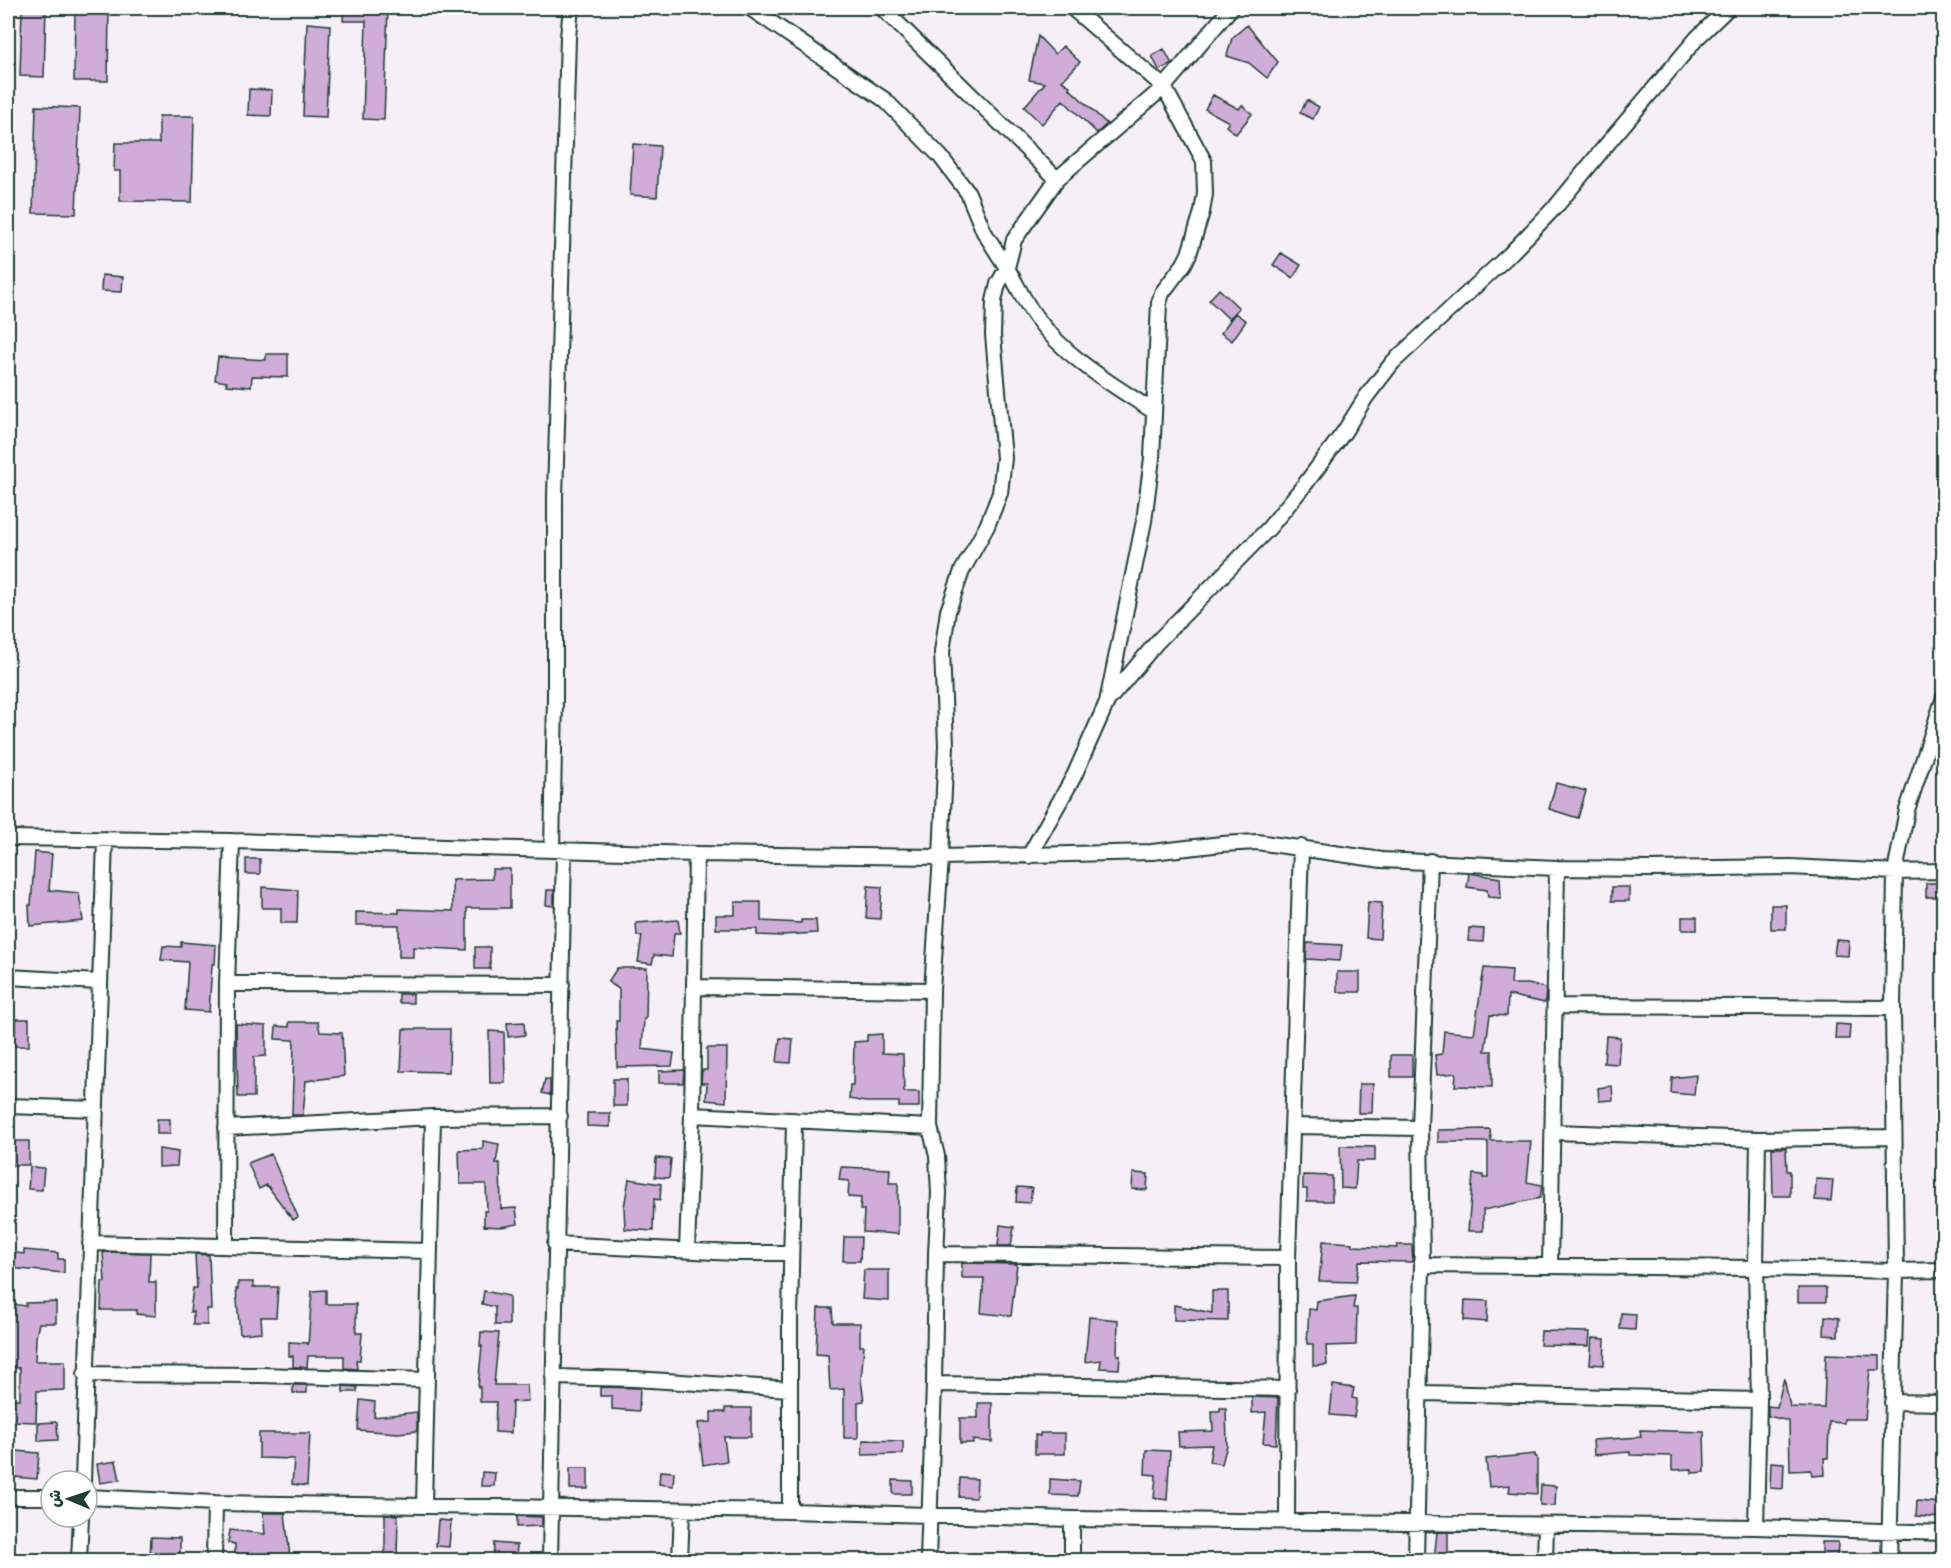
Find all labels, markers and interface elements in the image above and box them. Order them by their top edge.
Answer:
north arrow [39,1469,99,1529]
text: ش [44,1489,66,1508]

